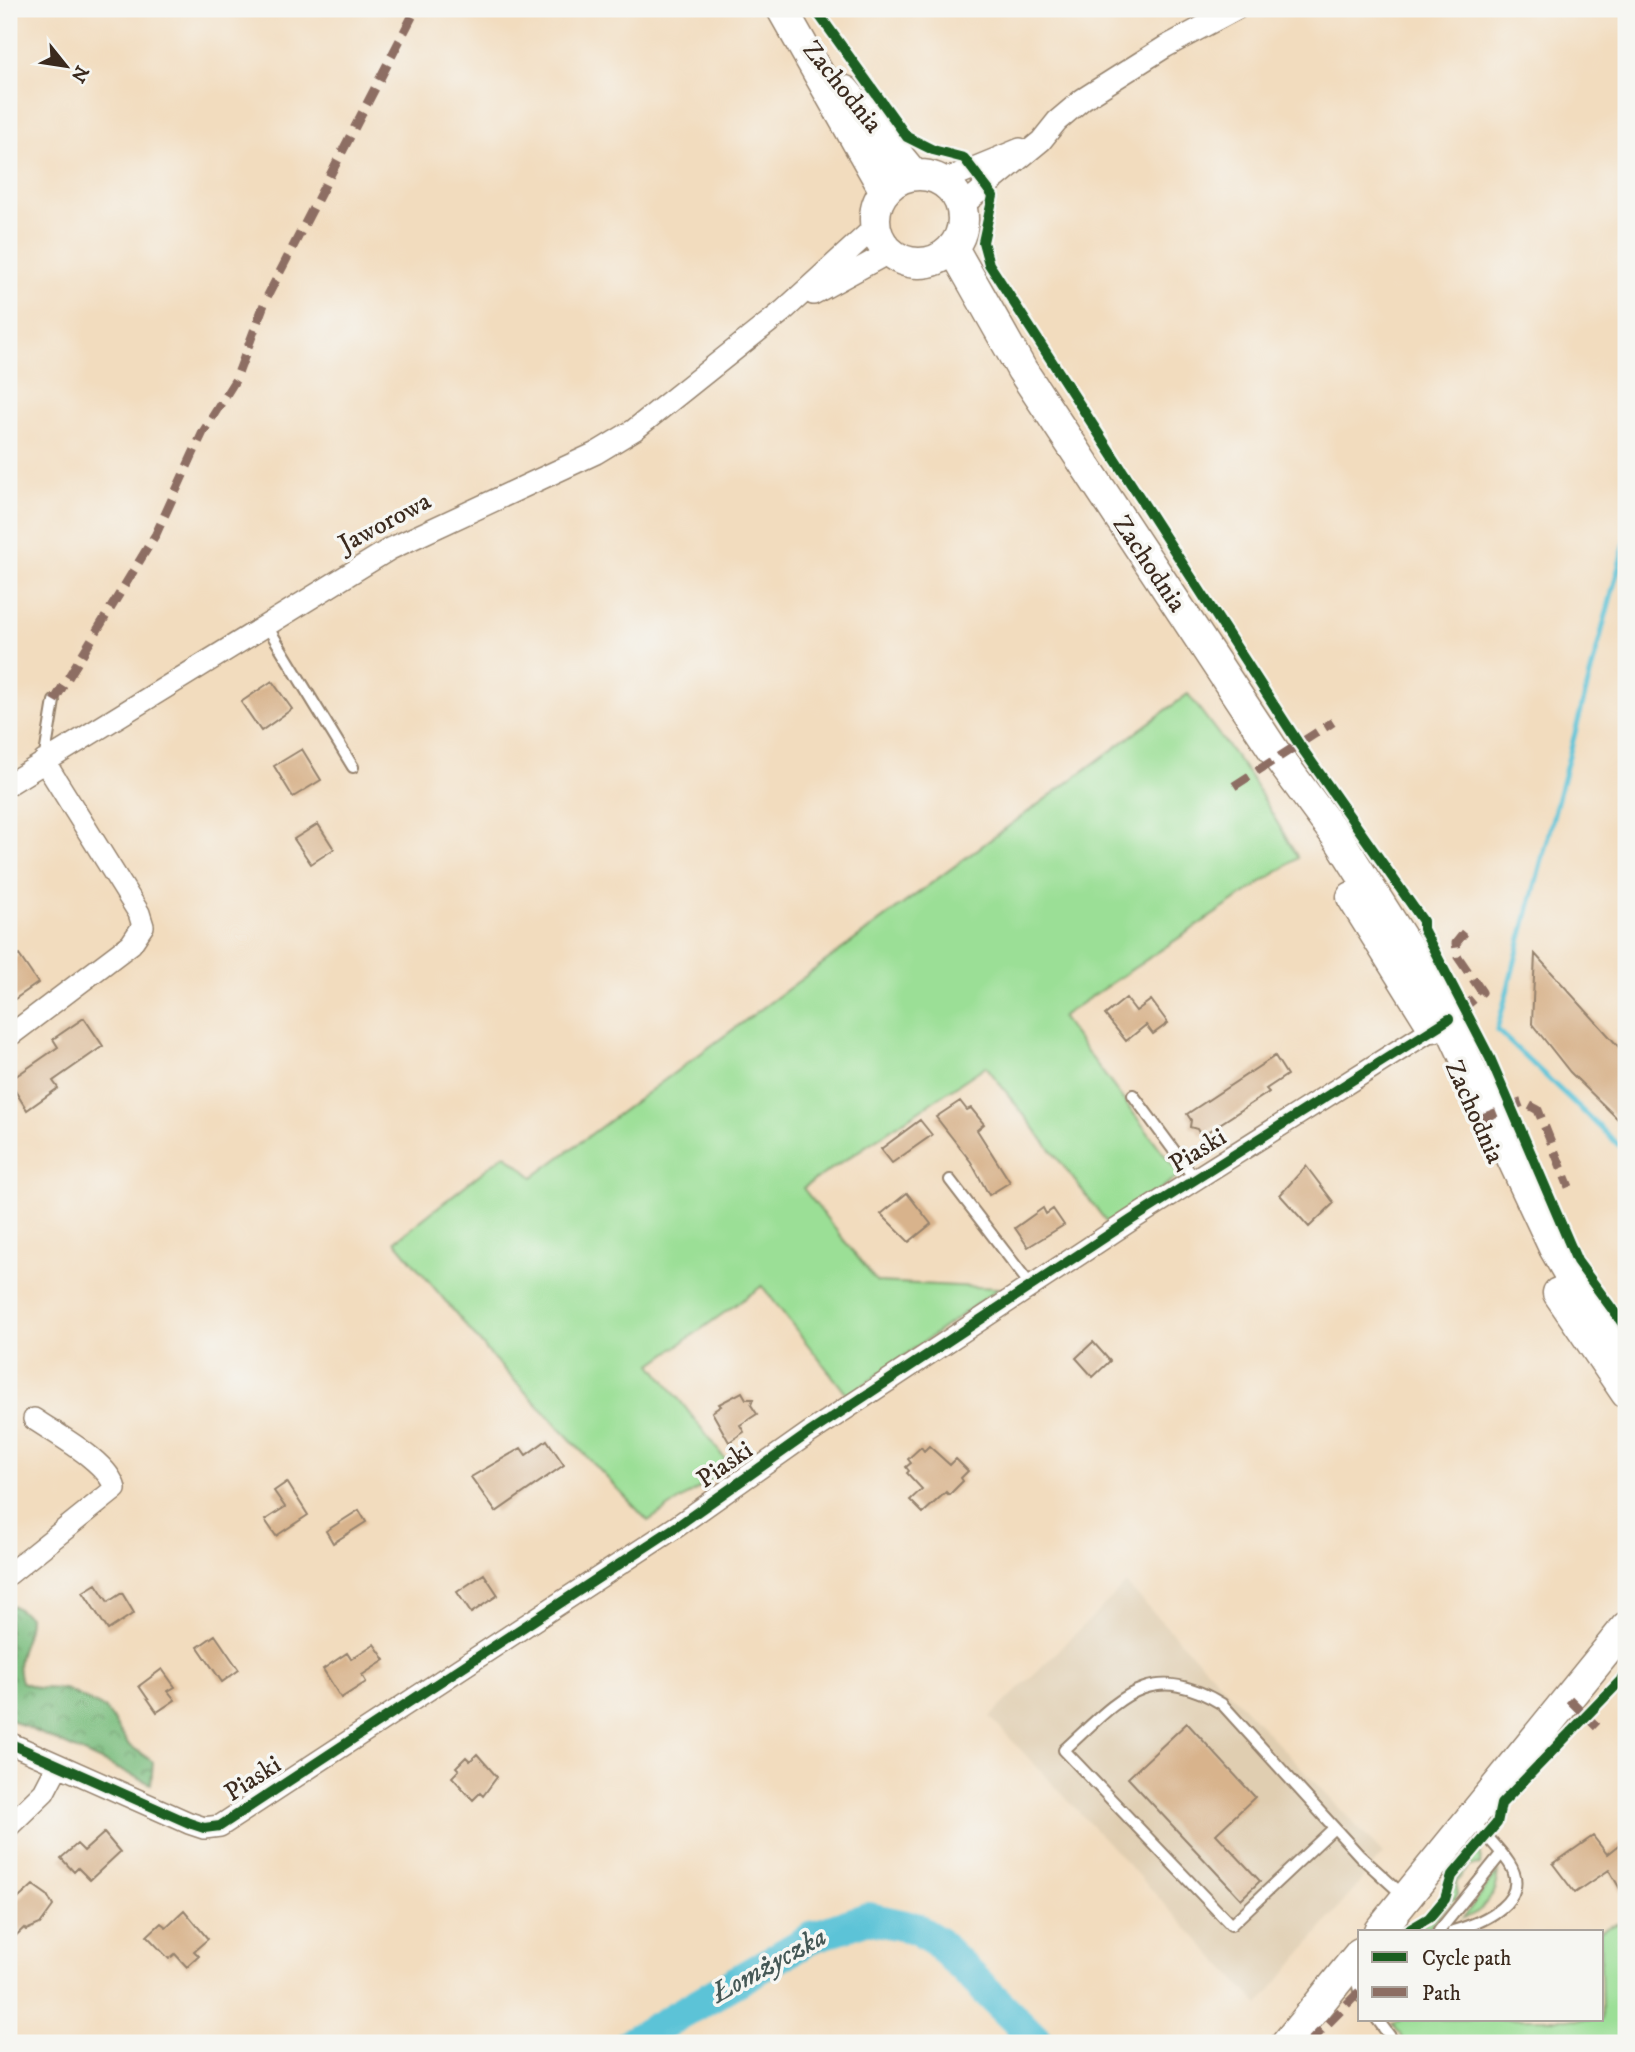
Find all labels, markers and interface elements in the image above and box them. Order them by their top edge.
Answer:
north arrow [32,32,102,102]
street label: Zachodnia [795,34,889,140]
text: N [65,61,93,87]
street label: Jaworowa [331,485,437,562]
street label: Zachodnia [1105,509,1193,619]
street label: Zachodnia [1437,1055,1511,1169]
street label: Piaski [1163,1121,1233,1181]
street label: Piaski [691,1434,759,1496]
street label: Piaski [218,1749,288,1809]
water label: Łomżyczka [703,1919,833,2012]
legend [1358,1930,1604,2021]
text: Cycle path [1422,1946,1511,1972]
text: Path [1422,1981,1461,2007]

